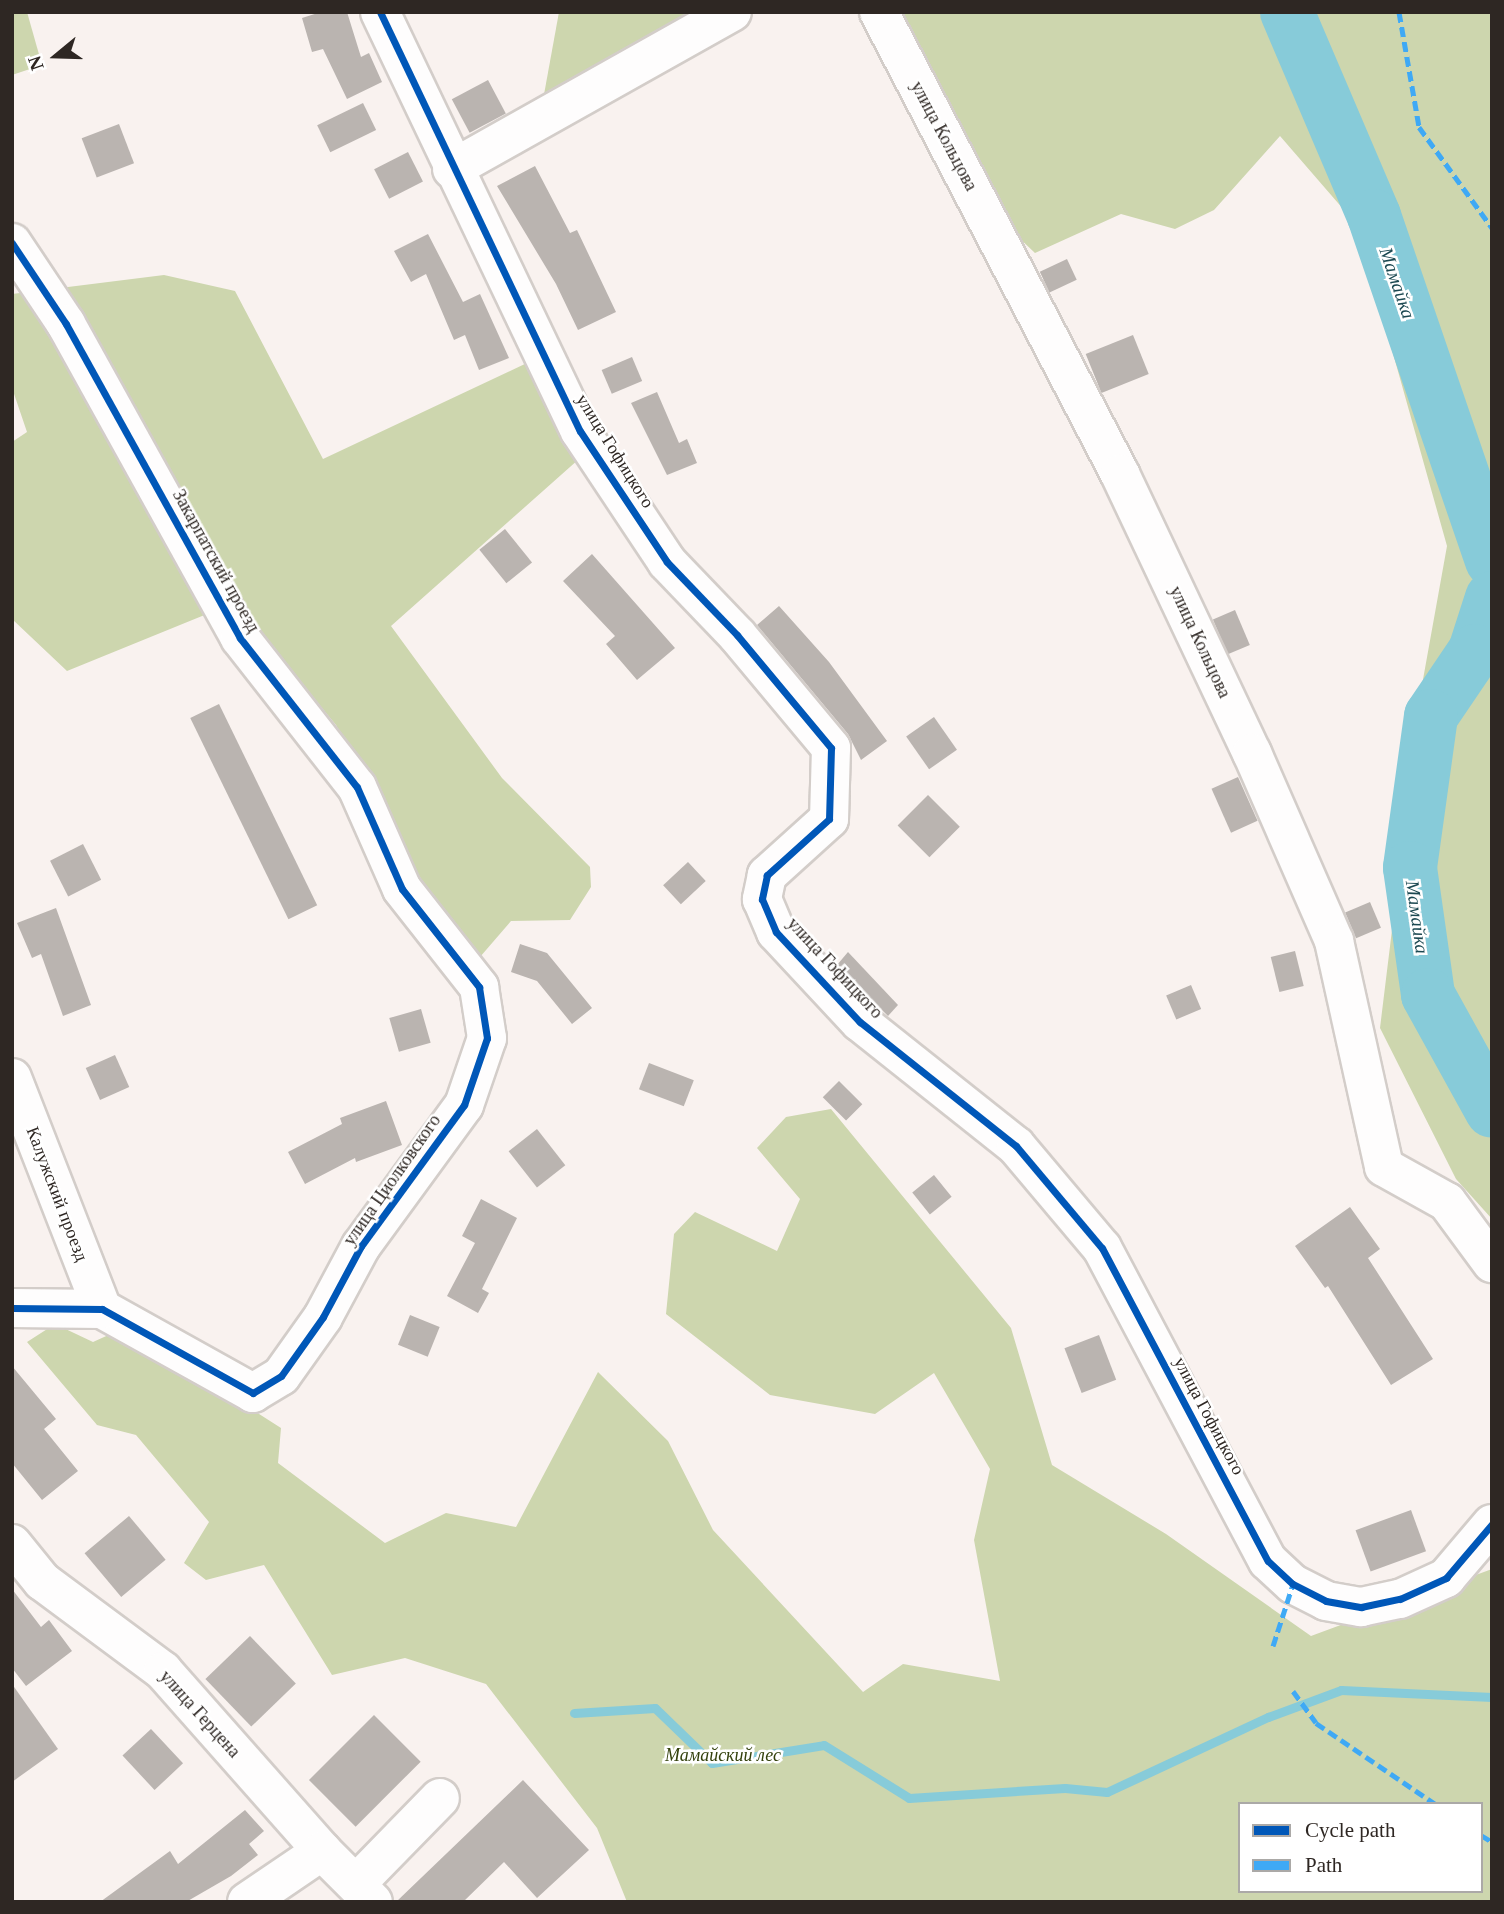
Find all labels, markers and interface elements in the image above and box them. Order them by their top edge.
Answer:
north arrow [21,21,91,91]
text: N [24,53,48,73]
street label: улица Кольцова [906,78,982,194]
water label: Мамайка [1374,244,1420,322]
street label: улица Гофицкого [571,390,659,512]
street label: Закарпатский проезд [168,486,264,636]
street label: улица Кольцова [1165,583,1235,701]
water label: Мамайка [1401,879,1433,955]
street label: улица Гофицкого [783,913,887,1023]
street label: улица Циолковского [339,1110,445,1250]
street label: Калужский проезд [21,1124,93,1264]
street label: улица Гофицкого [1169,1353,1249,1479]
street label: улица Герцена [155,1666,245,1762]
park label: Мамайский лес [665,1744,781,1766]
legend [1238,1802,1483,1893]
text: Cycle path [1305,1818,1395,1842]
text: Path [1305,1853,1342,1877]

